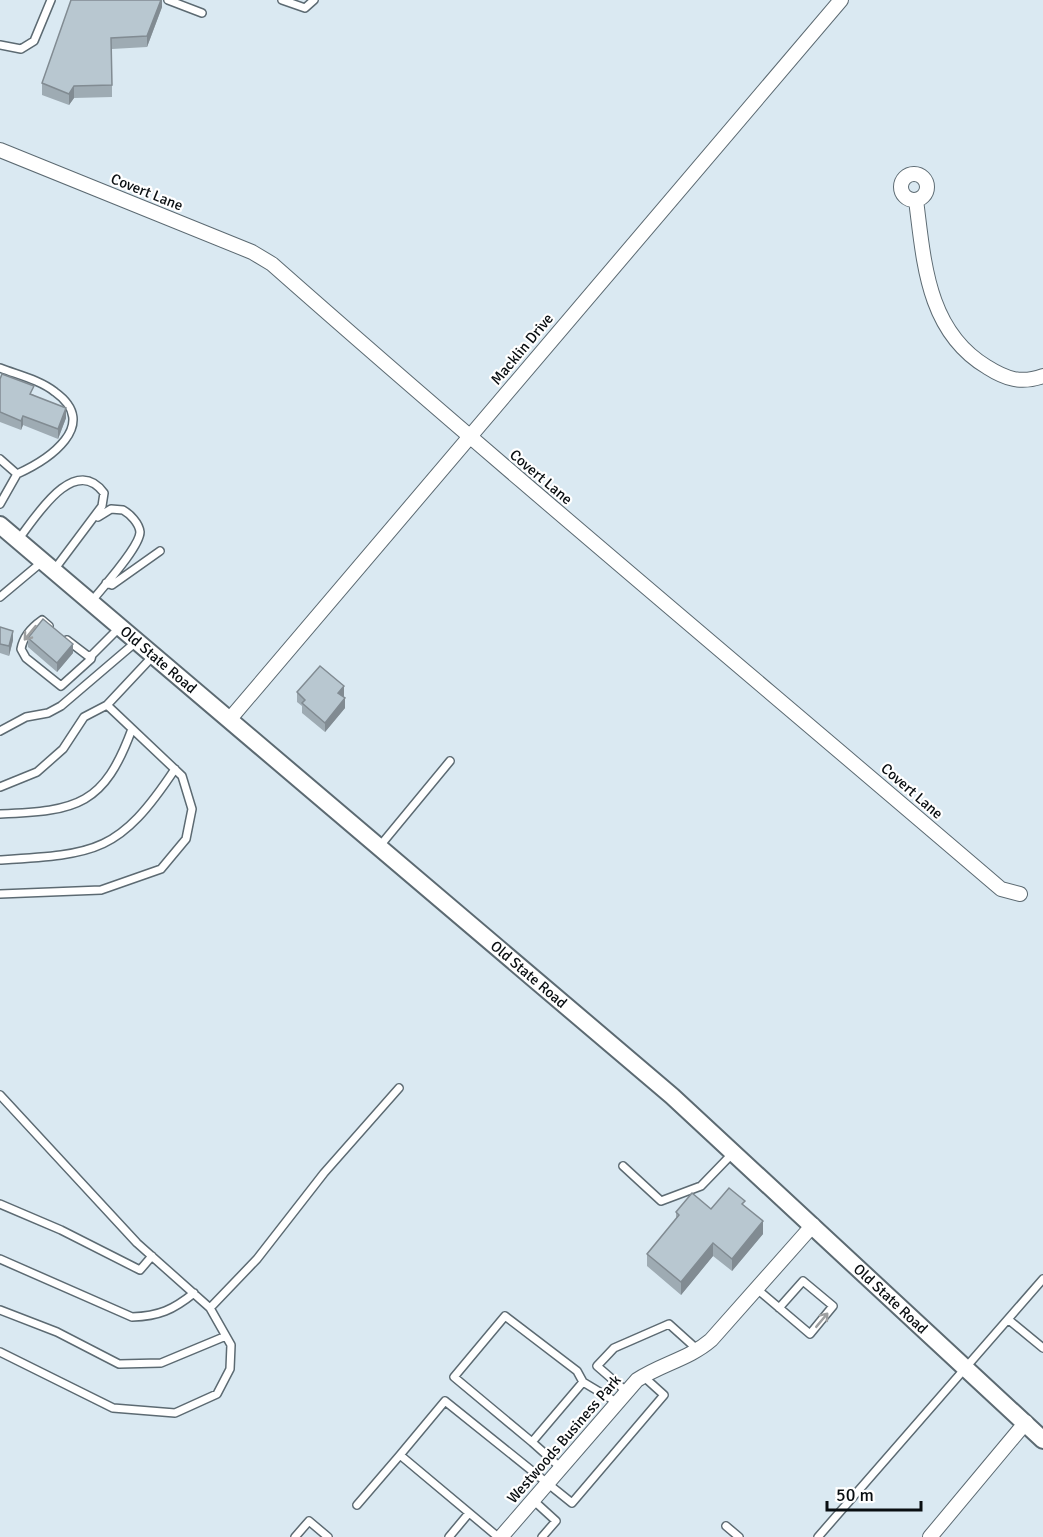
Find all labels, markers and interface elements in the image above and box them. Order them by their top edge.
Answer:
street label: Covert Lane [108,169,186,215]
street label: Macklin Drive [487,310,557,388]
street label: Covert Lane [506,446,576,508]
street label: Old State Road [117,622,200,697]
one-way arrow [24,624,37,640]
street label: Covert Lane [877,759,947,823]
street label: Old State Road [487,937,571,1012]
street label: Old State Road [850,1260,931,1338]
one-way arrow [815,1313,829,1328]
street label: Westwoods Business Park [503,1371,625,1507]
scale bar [827,1474,922,1512]
text: 50 m [836,1484,874,1506]

